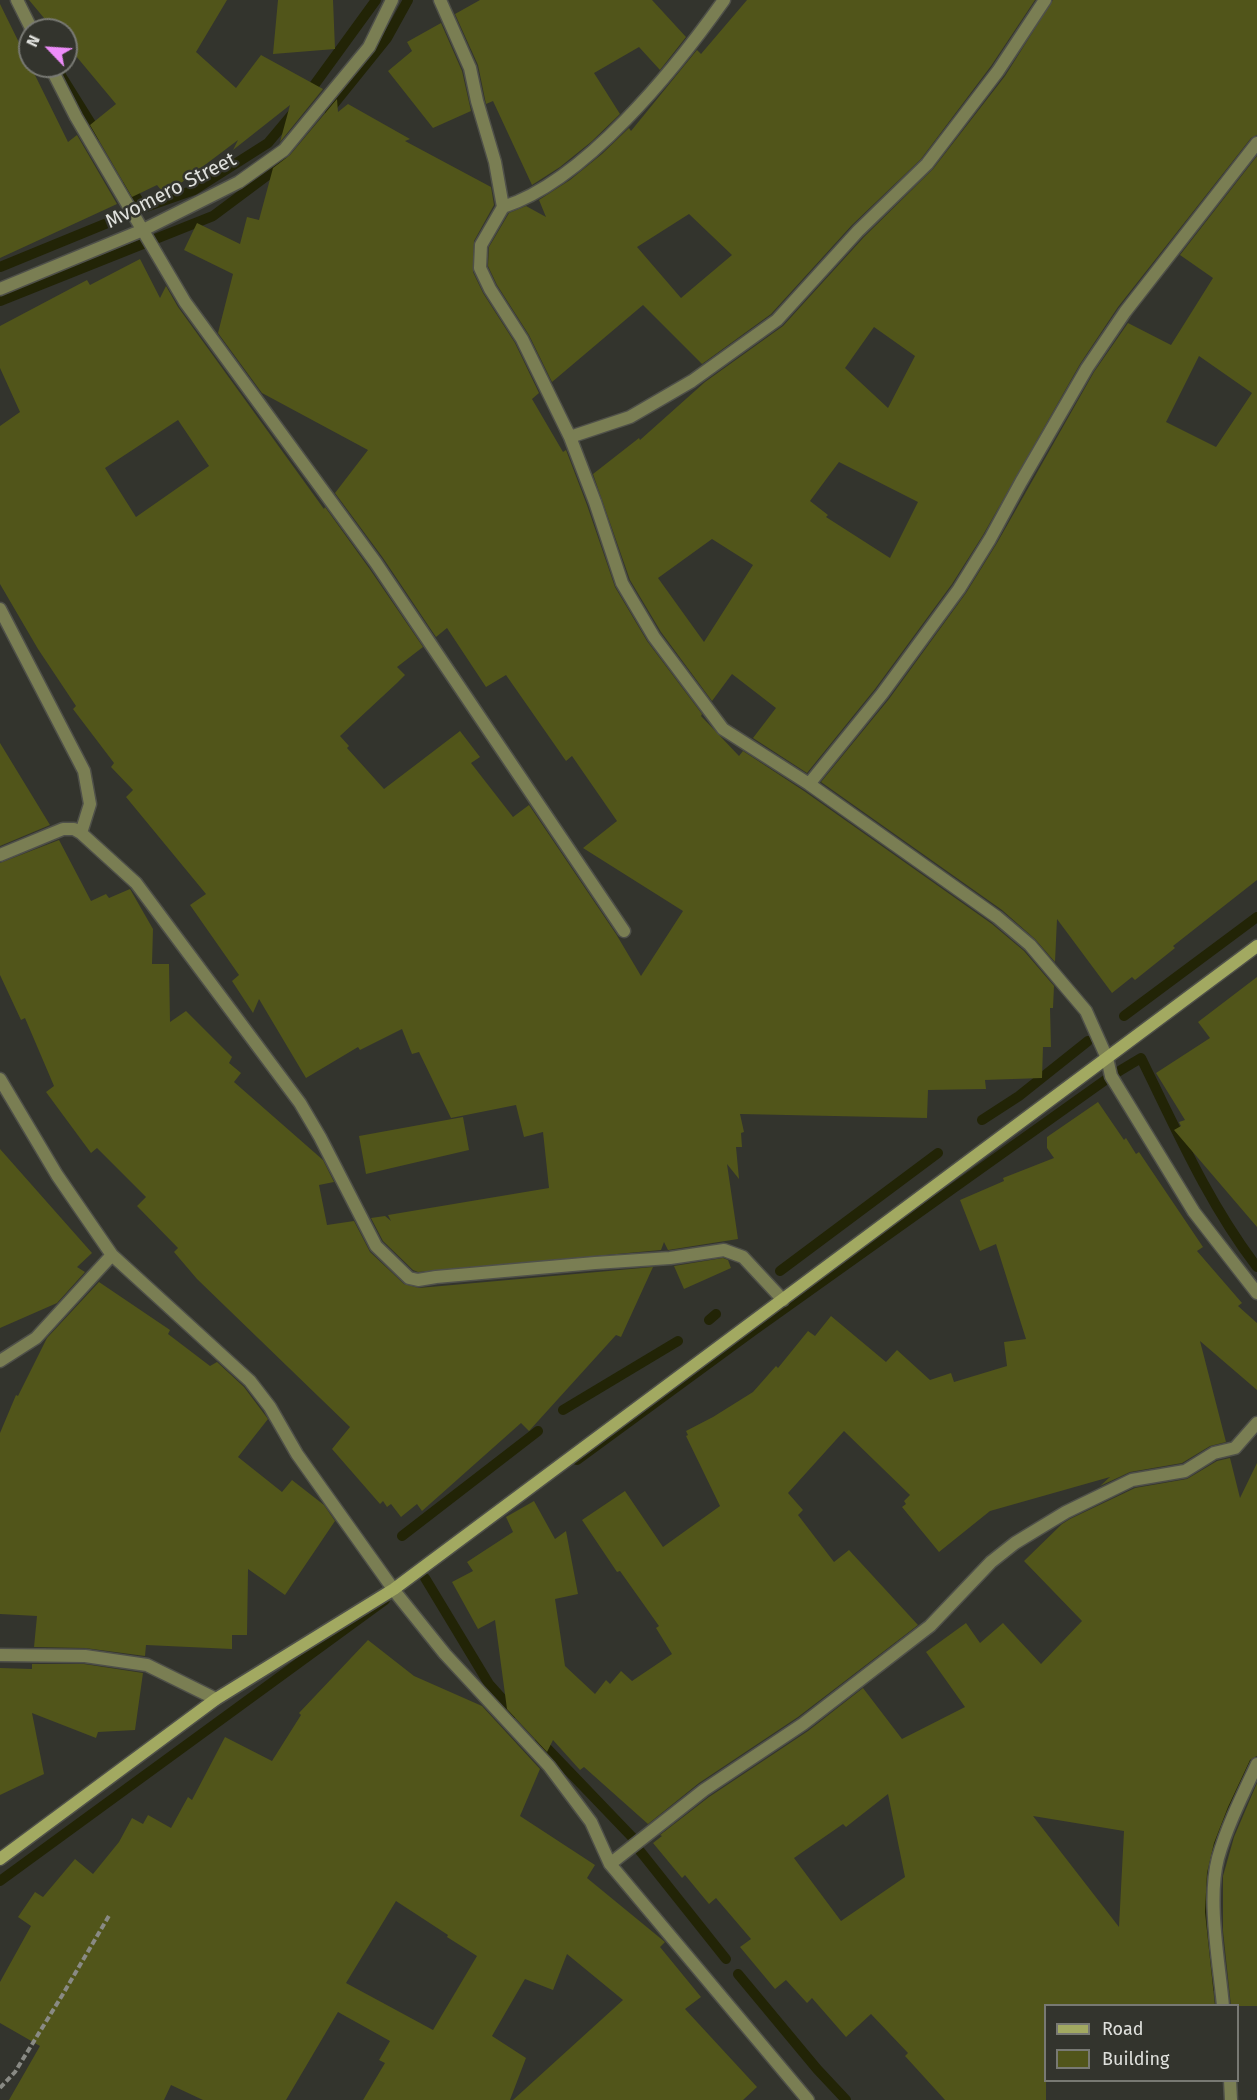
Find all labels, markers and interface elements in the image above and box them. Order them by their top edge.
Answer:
north arrow [18,18,78,78]
text: N [22,32,44,50]
street label: Mvomero Street [102,148,240,234]
legend [1044,2004,1239,2082]
text: Road [1102,2018,1144,2040]
text: Building [1102,2048,1169,2070]

